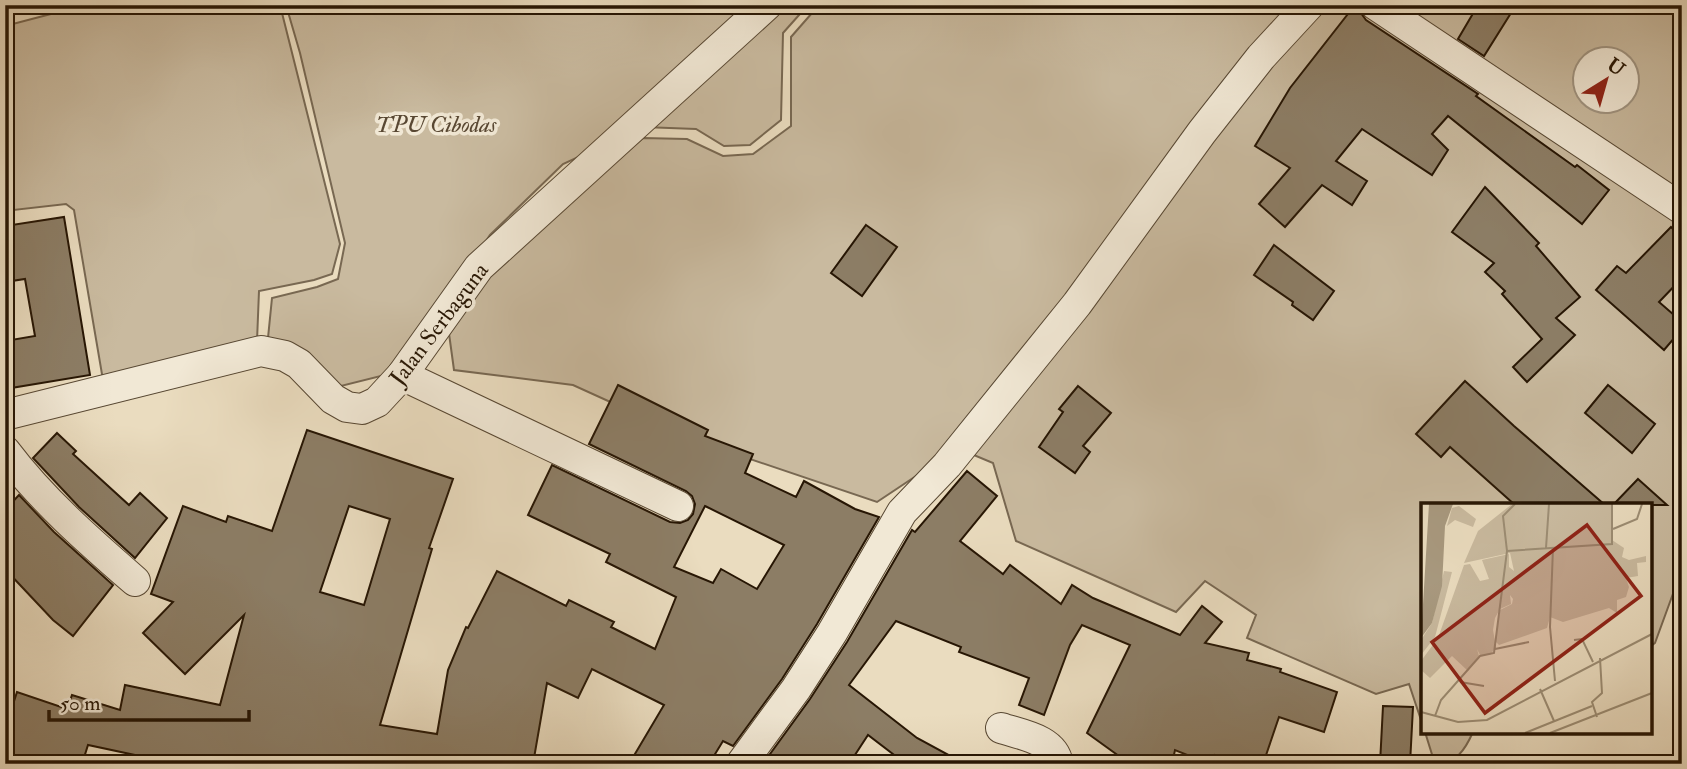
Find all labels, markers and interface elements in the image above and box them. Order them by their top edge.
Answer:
north arrow [1572,46,1642,116]
text: U [1602,53,1629,82]
park label: TPU Cibodas [376,110,497,139]
street label: Jalan Serbaguna [383,256,495,392]
inset map [1421,503,1652,734]
scale bar [49,678,248,722]
text: 50 m [60,690,101,717]

